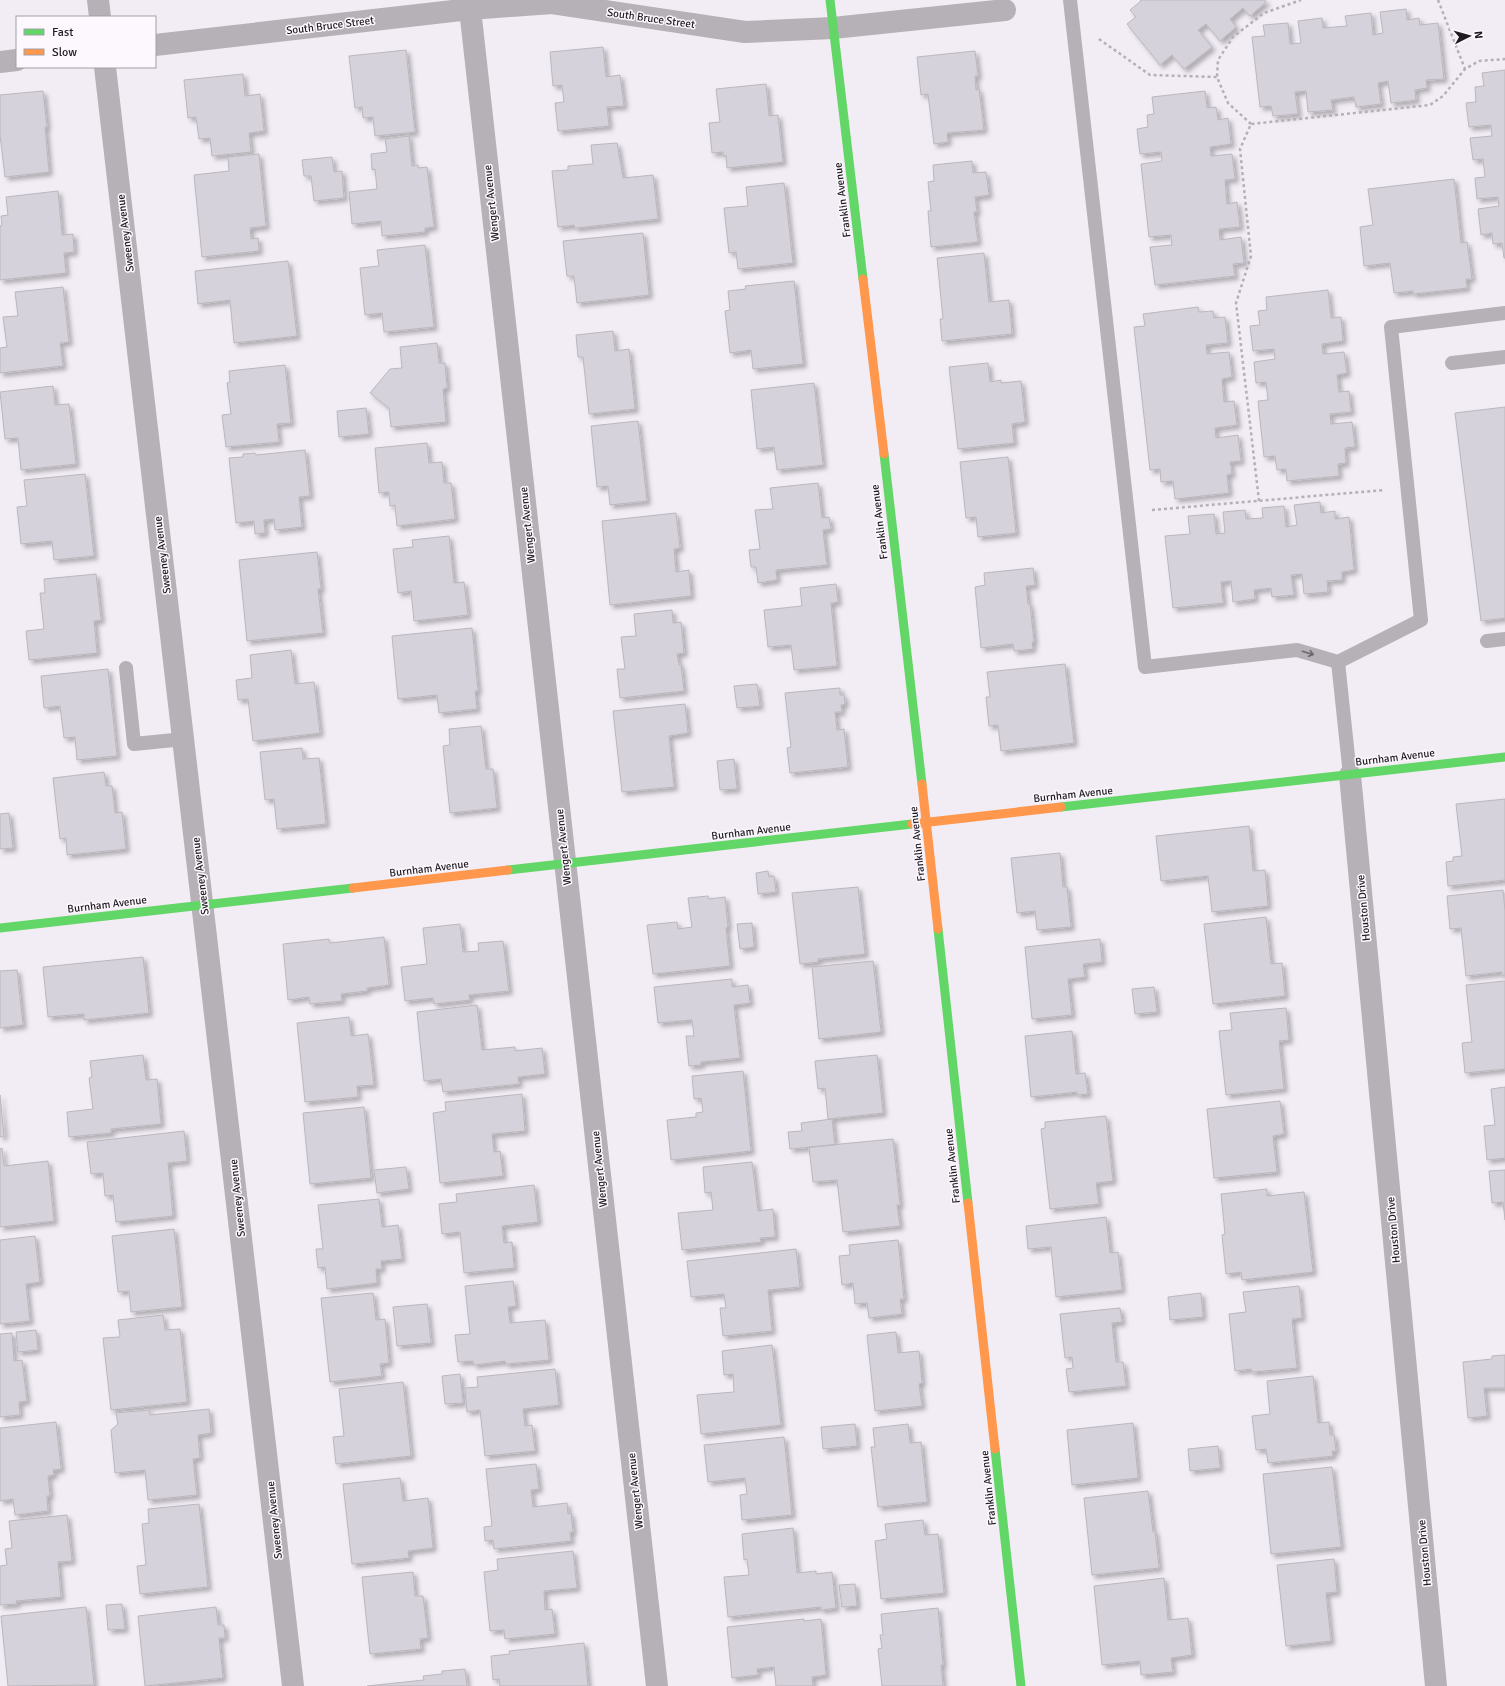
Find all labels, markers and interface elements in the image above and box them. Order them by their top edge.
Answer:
street label: South Bruce Street [606,6,696,31]
street label: South Bruce Street [285,14,375,37]
legend [16,16,156,68]
north arrow [1449,16,1489,56]
text: Fast [52,25,73,40]
text: N [1472,31,1485,39]
text: Slow [52,45,77,60]
street label: Franklin Avenue [831,162,854,238]
street label: Wengert Avenue [481,164,502,242]
street label: Sweeney Avenue [114,193,137,272]
street label: Franklin Avenue [868,484,891,560]
street label: Wengert Avenue [517,486,538,564]
street label: Sweeney Avenue [151,515,174,594]
one-way arrow [1301,650,1314,657]
street label: Burnham Avenue [1355,746,1436,769]
street label: Burnham Avenue [1033,784,1113,805]
street label: Franklin Avenue [907,806,928,882]
street label: Wengert Avenue [553,808,574,886]
street label: Burnham Avenue [711,820,792,843]
street label: Sweeney Avenue [189,836,212,915]
street label: Burnham Avenue [389,857,470,880]
street label: Houston Drive [1354,874,1373,942]
street label: Burnham Avenue [67,893,148,916]
street label: Franklin Avenue [942,1128,963,1204]
street label: Wengert Avenue [589,1130,610,1208]
street label: Sweeney Avenue [227,1158,248,1237]
street label: Houston Drive [1384,1196,1403,1264]
street label: Franklin Avenue [978,1450,999,1526]
street label: Wengert Avenue [625,1452,646,1530]
street label: Sweeney Avenue [264,1480,285,1559]
street label: Houston Drive [1415,1519,1434,1587]

